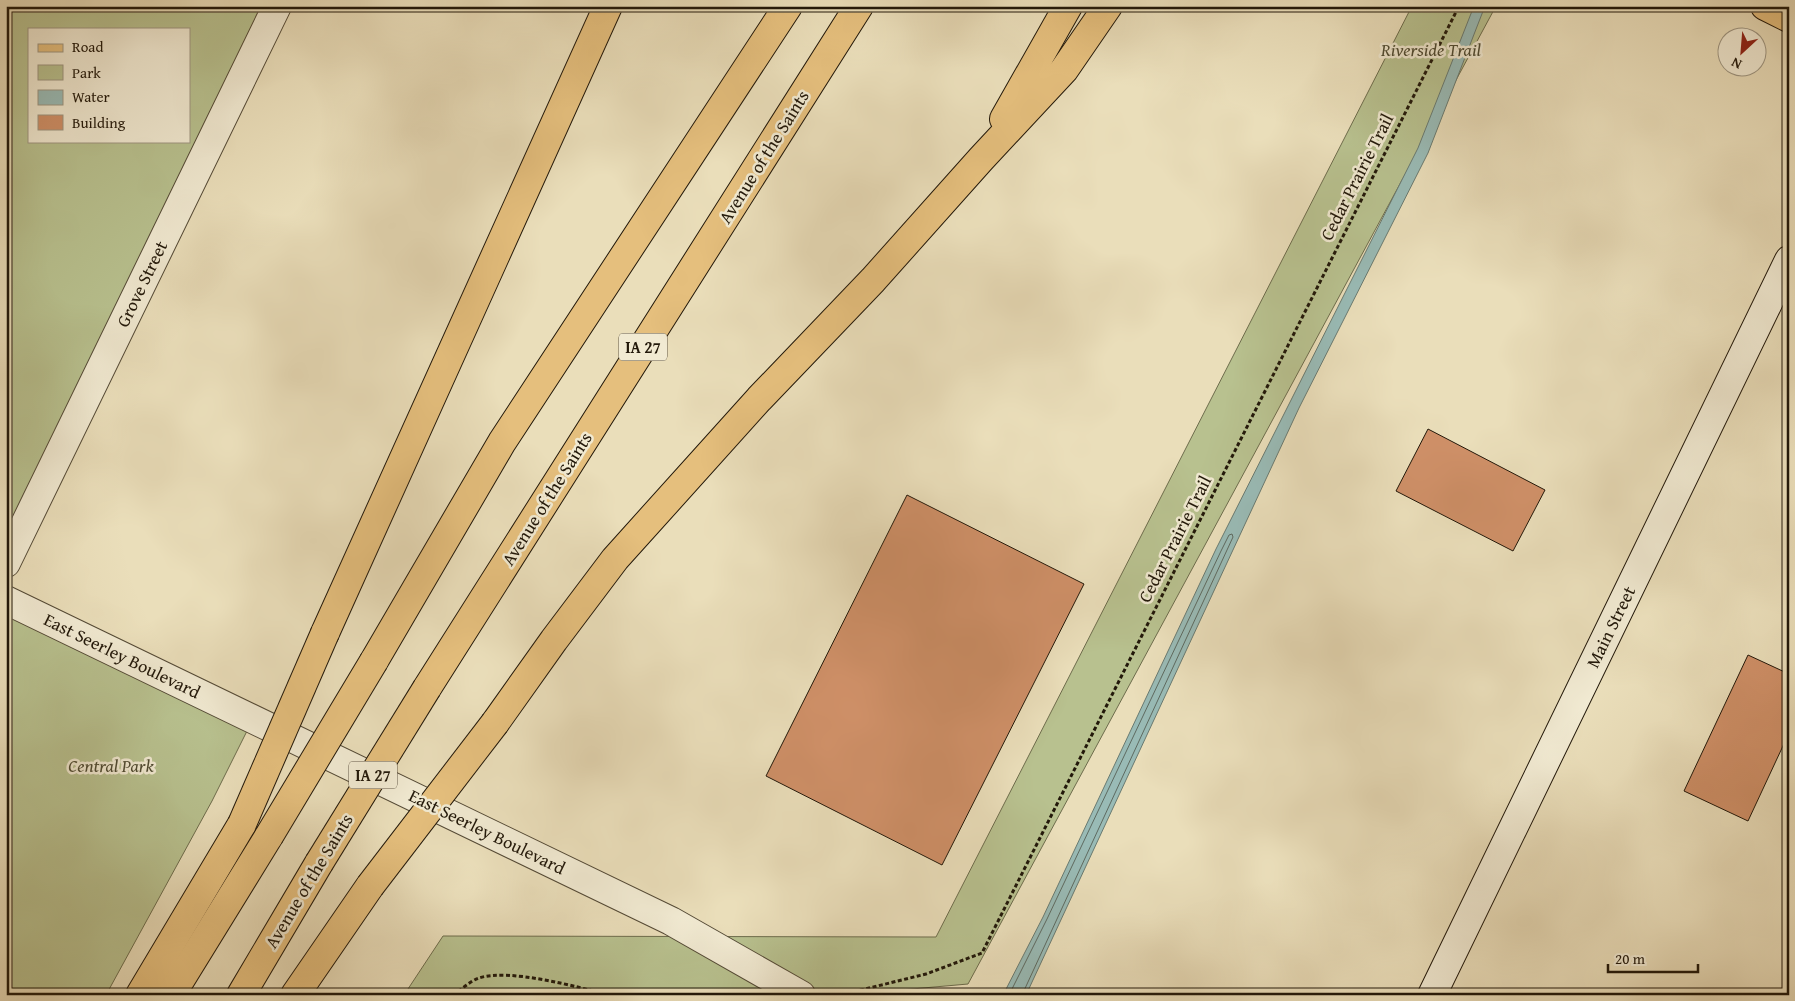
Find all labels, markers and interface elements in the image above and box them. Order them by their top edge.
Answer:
legend [28,28,190,142]
north arrow [1718,28,1768,78]
text: Road [72,36,103,57]
park label: Riverside Trail [1380,36,1482,63]
text: N [1727,52,1745,75]
text: Park [72,62,101,83]
street label: Avenue of the Saints [712,85,816,229]
text: Water [72,86,110,107]
street label: Cedar Prairie Trail [1313,109,1400,245]
text: Building [72,112,126,133]
street label: Grove Street [109,235,174,332]
road number: IA 27 [619,334,667,361]
street label: Avenue of the Saints [495,427,599,571]
street label: Cedar Prairie Trail [1131,471,1218,607]
street label: Main Street [1579,581,1642,672]
street label: East Seerley Boulevard [39,606,205,705]
park label: Central Park [68,752,154,779]
road number: IA 27 [349,762,397,788]
street label: East Seerley Boulevard [404,782,570,881]
street label: Avenue of the Saints [258,808,360,953]
scale bar [1608,941,1698,973]
text: 20 m [1615,948,1646,969]

